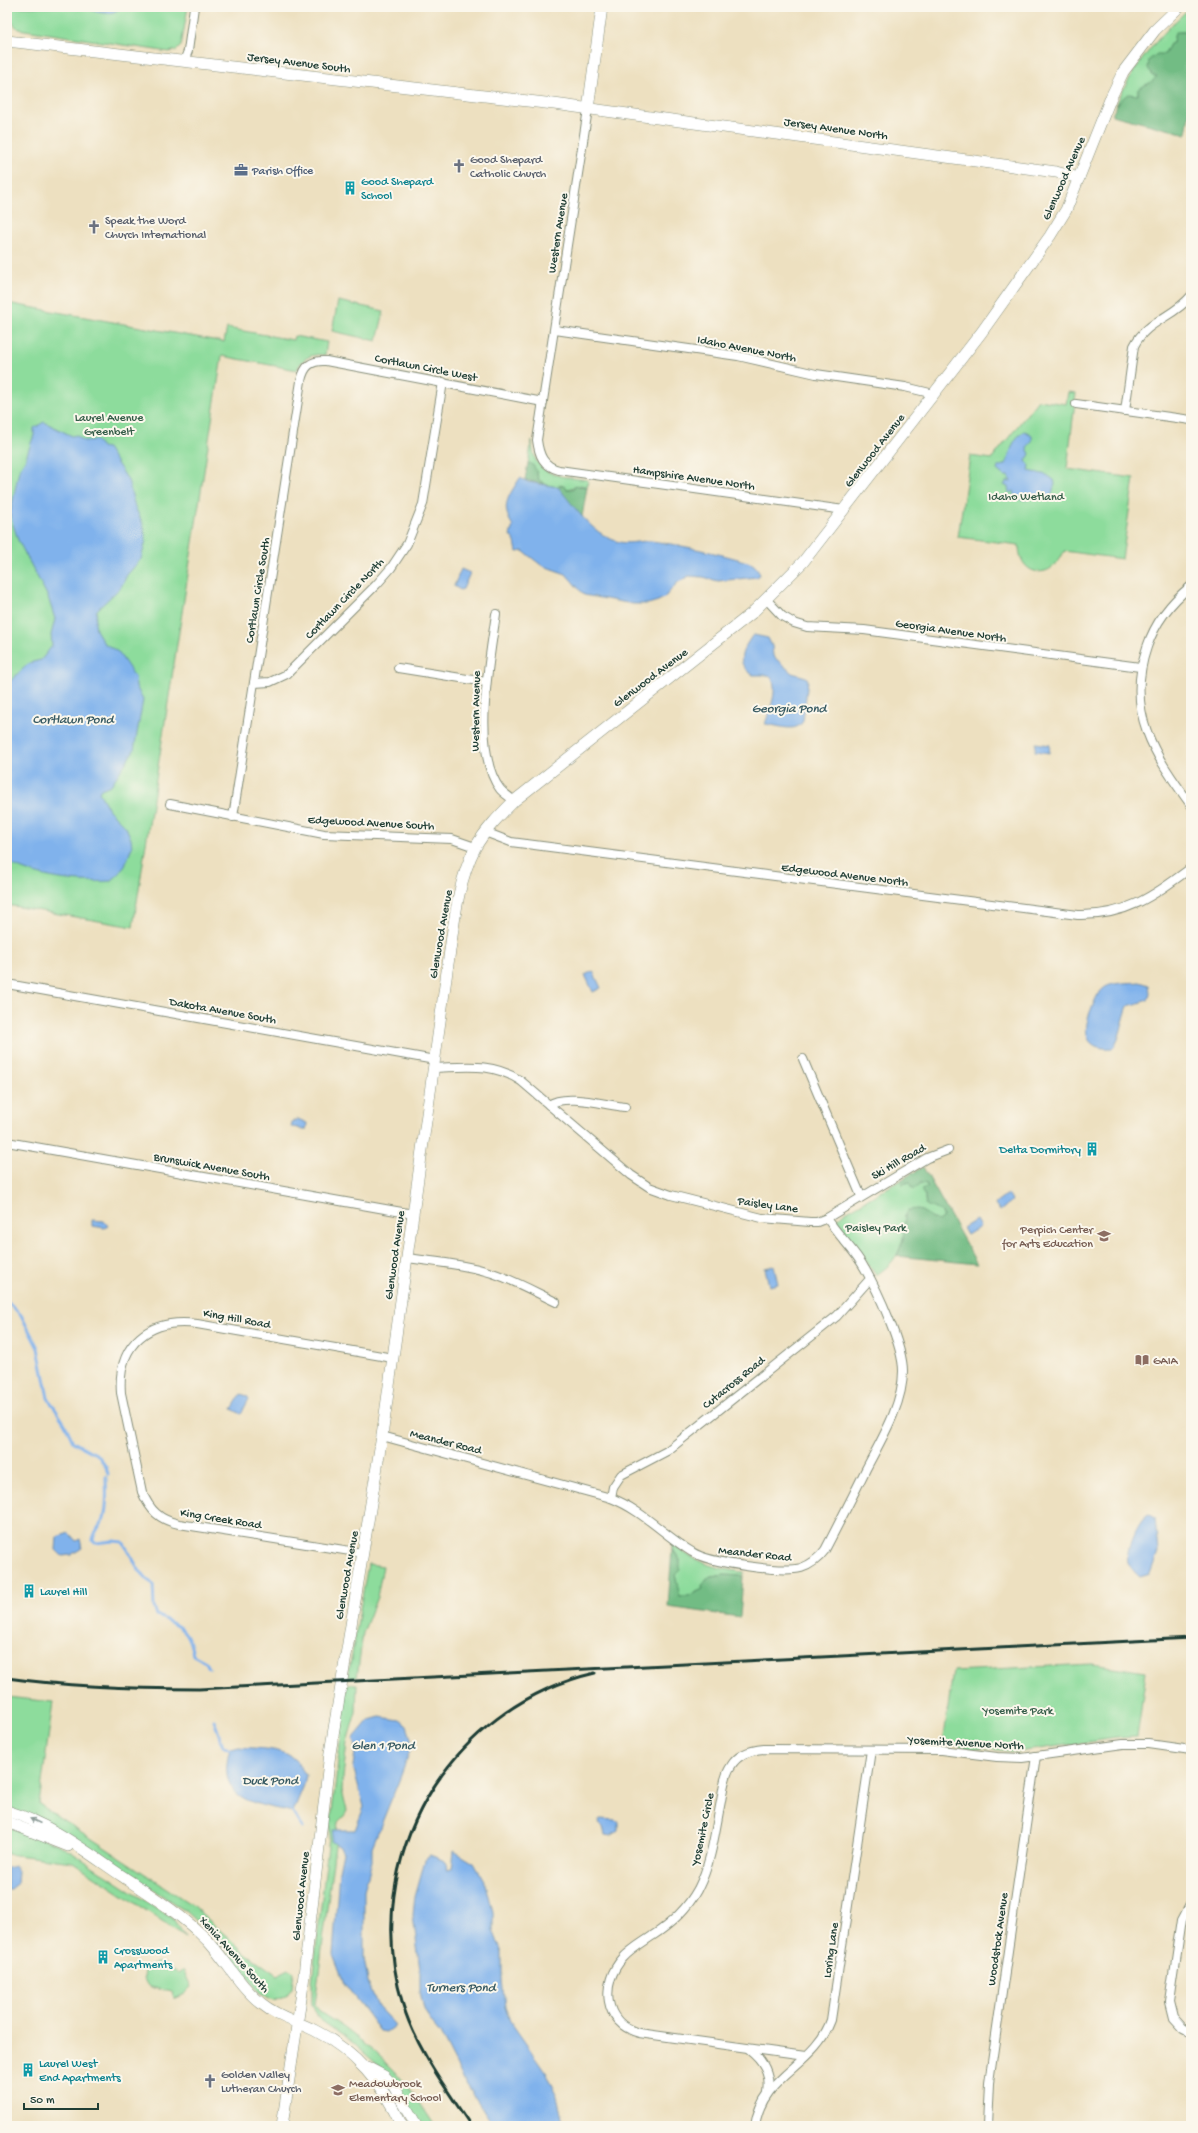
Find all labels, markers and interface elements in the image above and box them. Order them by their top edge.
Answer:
street label: Jersey Avenue South [246,51,352,77]
street label: Jersey Avenue North [783,116,889,144]
street label: Glenwood Avenue [1040,134,1090,223]
place label: Good Shepard Catholic Church [470,154,547,182]
church icon: Good Shepard Catholic Church [451,158,467,174]
office icon: Parish Office [233,162,249,178]
place label: Parish Office [251,165,314,179]
place label: Good Shepard School [361,176,434,204]
building icon: Good Shepard School [342,180,358,196]
street label: Western Avenue [546,192,572,274]
place label: Speak the Word Church International [105,215,207,243]
church icon: Speak the Word Church International [86,219,102,235]
street label: Idaho Avenue North [696,333,798,367]
street label: Cortlawn Circle West [373,352,479,386]
street label: Glenwood Avenue [842,411,909,491]
park label: Laurel Avenue Greenbelt [75,412,144,440]
street label: Hampshire Avenue North [632,463,756,495]
park label: Idaho Wetland [988,491,1065,505]
street label: Cortlawn Circle South [244,536,274,644]
street label: Cortlawn Circle North [303,555,388,643]
street label: Georgia Avenue North [894,617,1008,647]
street label: Glenwood Avenue [611,645,692,711]
street label: Western Avenue [469,670,485,752]
water label: Georgia Pond [752,702,828,717]
water label: Cortlawn Pond [33,713,115,728]
street label: Edgewood Avenue South [307,814,435,834]
street label: Edgewood Avenue North [781,861,910,891]
street label: Glenwood Avenue [427,888,457,980]
street label: Dakota Avenue South [167,996,278,1028]
street label: Ski Hill Road [869,1141,929,1184]
building icon: Delta Dormitory [1084,1141,1100,1157]
place label: Delta Dormitory [998,1144,1081,1158]
street label: Brunswick Avenue South [151,1151,272,1185]
street label: Paisley Lane [736,1195,800,1217]
street label: Glenwood Avenue [383,1209,409,1301]
park label: Paisley Park [845,1222,908,1236]
place label: Perpich Center for Arts Education [1001,1224,1095,1252]
school or university icon: Perpich Center for Arts Education [1096,1228,1112,1244]
street label: King Hill Road [202,1307,272,1333]
library icon: GAIA [1134,1352,1150,1368]
street label: Cutacross Road [700,1354,769,1413]
place label: GAIA [1153,1355,1179,1369]
street label: Meander Road [408,1427,484,1459]
street label: King Creek Road [179,1507,263,1533]
street label: Glenwood Avenue [333,1529,363,1621]
street label: Meander Road [718,1544,793,1566]
building icon: Laurel Hill [21,1583,37,1599]
place label: Laurel Hill [40,1586,88,1600]
park label: Yosemite Park [982,1705,1055,1719]
street label: Yosemite Avenue North [907,1734,1025,1754]
water label: Glen 1 Pond [351,1739,416,1754]
water label: Duck Pond [242,1774,299,1789]
street label: Yosemite Circle [689,1791,719,1868]
one-way arrow [30,1818,41,1824]
street label: Glenwood Avenue [290,1850,314,1942]
street label: Woodstock Avenue [986,1891,1013,1987]
street label: Xenia Avenue South [195,1913,272,1997]
street label: Loring Lane [821,1921,843,1979]
place label: Crosswood Apartments [114,1945,173,1973]
building icon: Crosswood Apartments [95,1949,111,1965]
water label: Turners Pond [427,1981,497,1996]
place label: Laurel West End Apartments [39,2058,121,2086]
building icon: Laurel West End Apartments [20,2062,36,2078]
place label: Golden Valley Lutheran Church [221,2069,302,2097]
church icon: Golden Valley Lutheran Church [202,2073,218,2089]
place label: Meadowbrook Elementary School [349,2078,442,2106]
school or university icon: Meadowbrook Elementary School [330,2082,346,2098]
scale bar [24,2085,98,2111]
text: 50 m [30,2094,55,2108]

